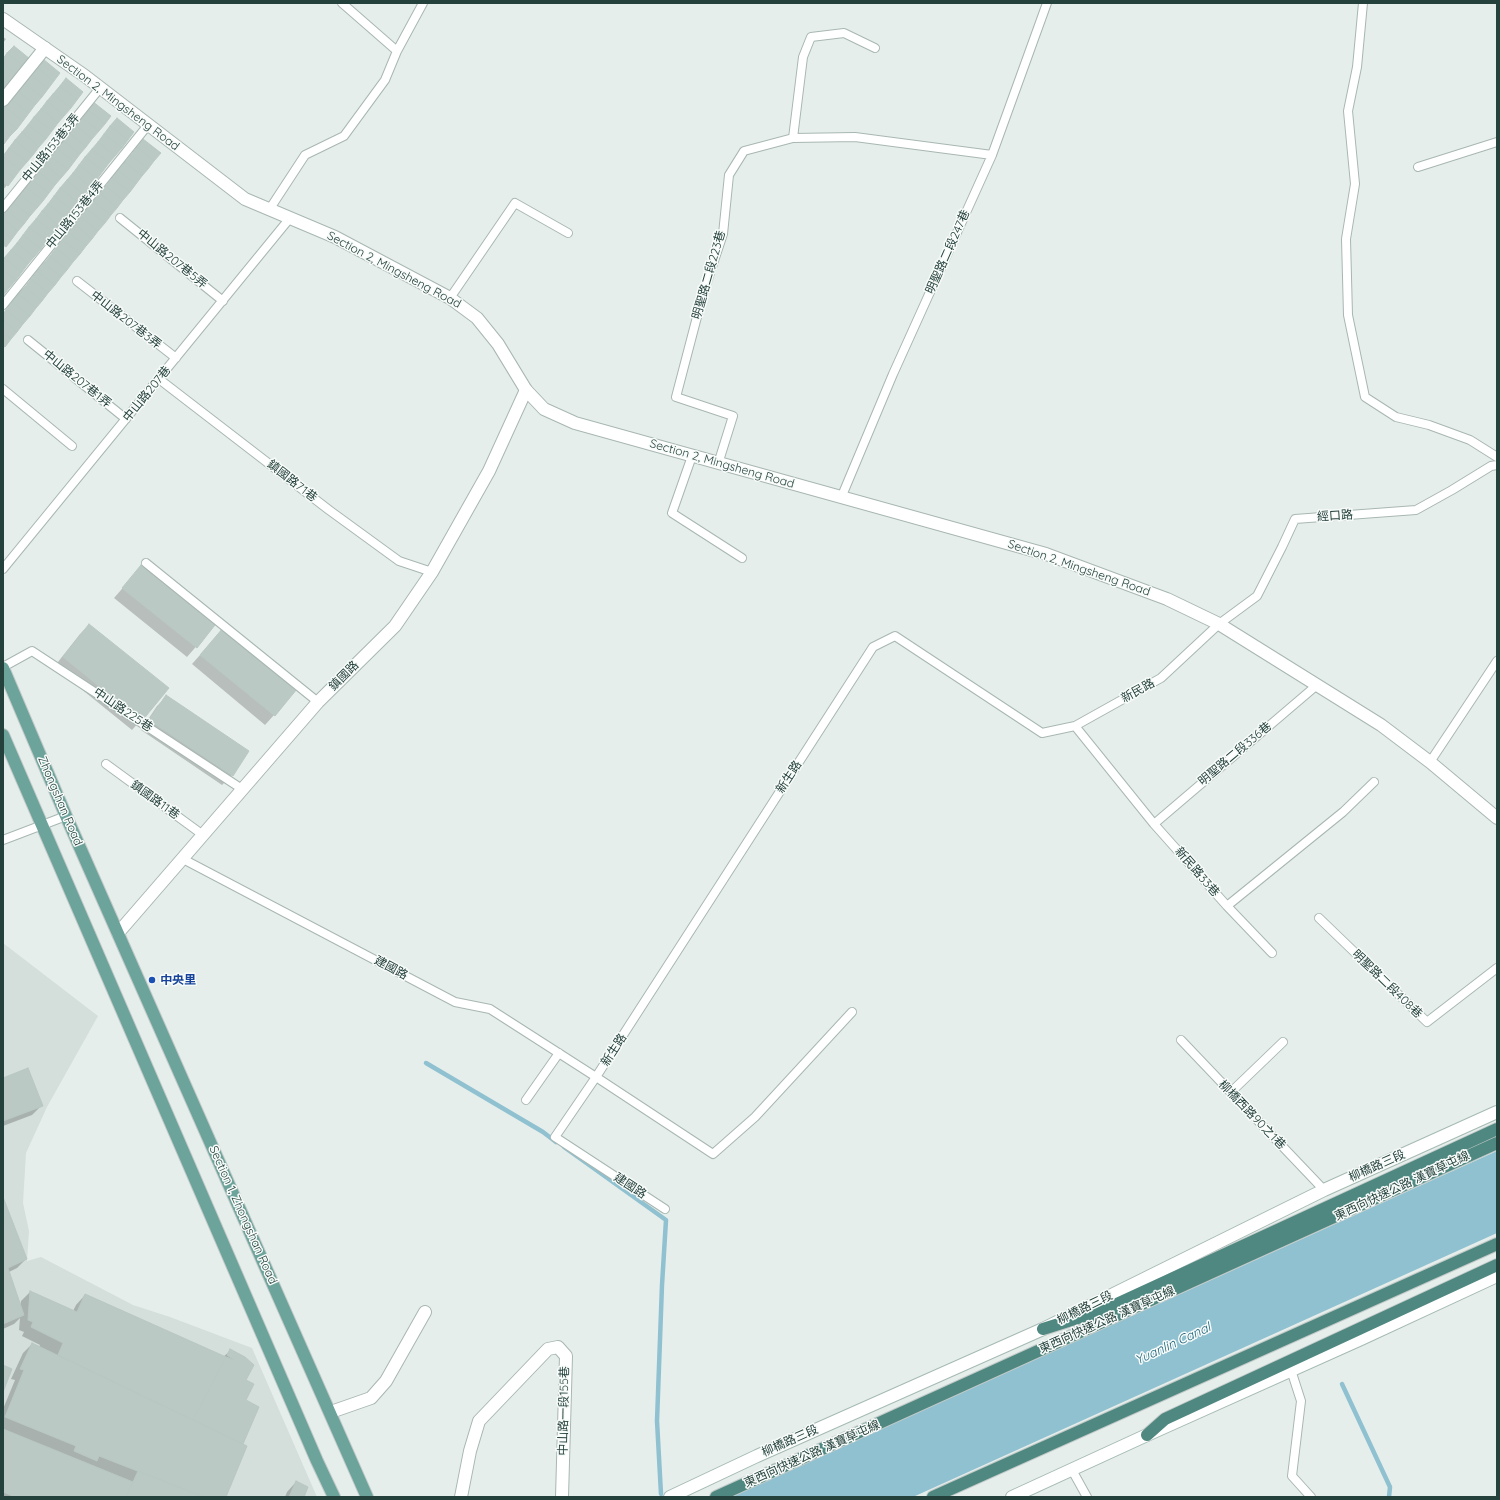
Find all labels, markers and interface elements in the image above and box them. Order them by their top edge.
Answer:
street label: Section 2, Mingsheng Road [54,52,182,154]
street label: 中山路153巷3弄 [19,111,83,185]
street label: 中山路153巷4弄 [43,178,107,252]
street label: 明聖路二段247巷 [923,208,973,296]
street label: 中山路207巷5弄 [134,226,210,292]
street label: Section 2, Mingsheng Road [325,229,463,311]
street label: 明聖路二段223巷 [689,229,729,321]
street label: 中山路207巷3弄 [88,288,164,352]
street label: 中山路207巷1弄 [40,347,114,411]
street label: 中山路207巷 [120,363,174,425]
street label: Section 2, Mingsheng Road [648,436,796,492]
street label: 鎮國路71巷 [264,457,320,505]
street label: 經口路 [1317,508,1353,524]
street label: Section 2, Mingsheng Road [1006,537,1152,599]
street label: 鎮國路 [326,658,362,694]
street label: 新民路 [1119,676,1157,706]
street label: 中山路225巷 [91,685,155,735]
street label: 明聖路二段336巷 [1196,719,1274,789]
street label: Zhongshan Road [35,754,85,848]
street label: 新生路 [773,758,805,796]
street label: 鎮國路11巷 [128,777,182,823]
street label: 新民路33巷 [1172,844,1222,900]
street label: 明聖路二段408巷 [1349,947,1425,1021]
street label: 建國路 [372,953,410,983]
place label: 中央里 [160,973,196,987]
marker: 中央里 [147,975,157,985]
street label: 新生路 [598,1031,630,1069]
street label: 柳橋西路90之1巷 [1215,1078,1289,1152]
street label: Section 1, Zhongshan Road [206,1144,280,1286]
street label: 柳橋路三段 [1347,1147,1407,1185]
street label: 東西向快速公路 漢寶草屯線 [1332,1148,1472,1224]
street label: 建國路 [611,1170,649,1202]
street label: 東西向快速公路 漢寶草屯線 [1037,1283,1177,1357]
street label: 柳橋路三段 [1055,1288,1115,1328]
water label: Yuanlin Canal [1133,1320,1213,1368]
street label: 中山路一段155巷 [556,1366,572,1456]
street label: 東西向快速公路 漢寶草屯線 [742,1417,882,1491]
street label: 柳橋路三段 [760,1422,820,1460]

